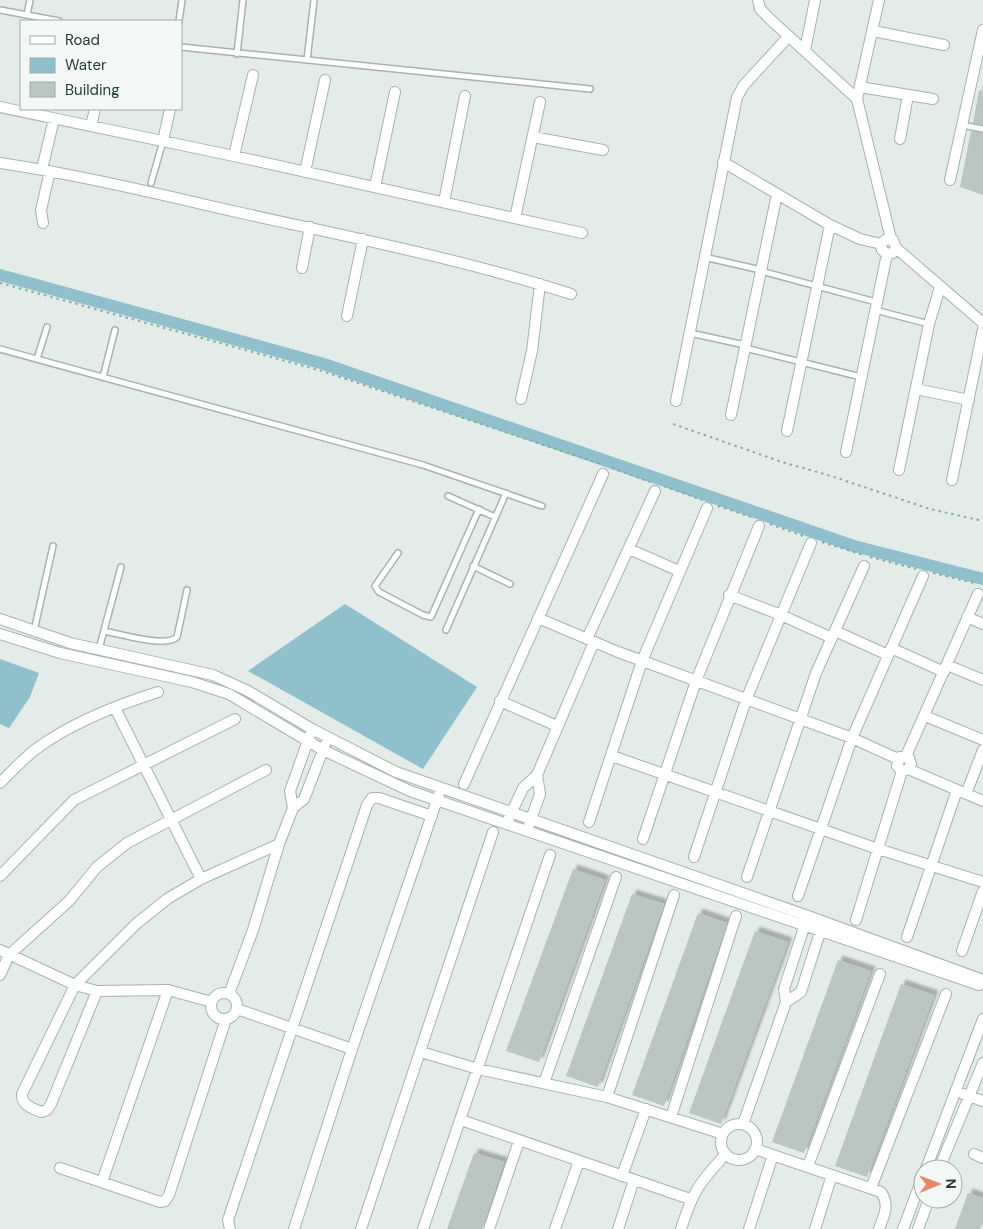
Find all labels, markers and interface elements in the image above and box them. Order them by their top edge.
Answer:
legend [20,20,182,110]
text: Road [65,30,100,50]
text: Water [65,55,107,75]
text: Building [65,80,120,100]
north arrow [913,1159,963,1209]
text: N [942,1179,960,1189]

